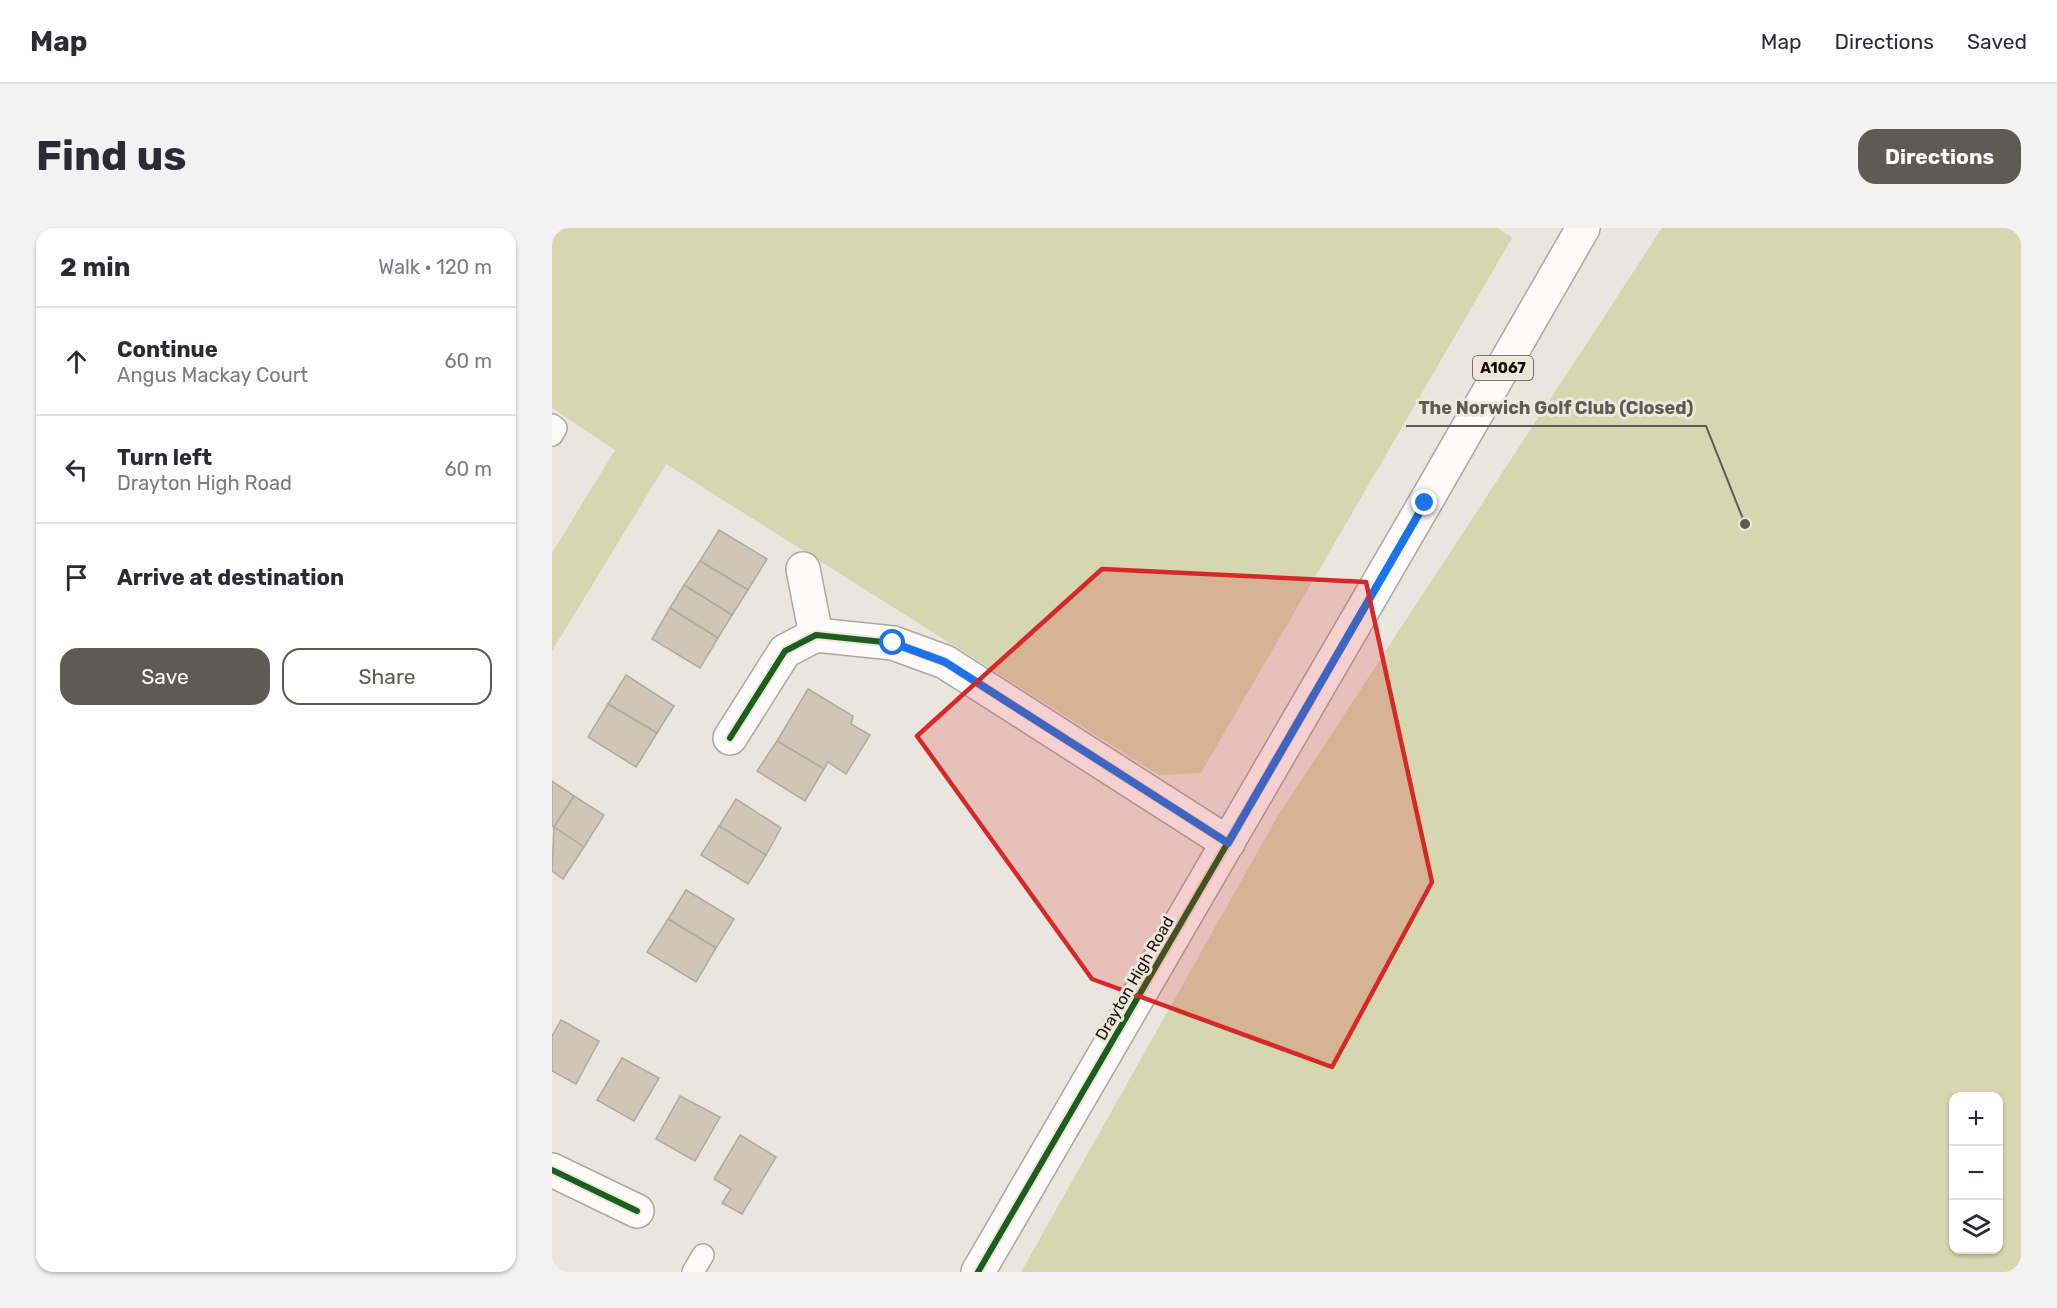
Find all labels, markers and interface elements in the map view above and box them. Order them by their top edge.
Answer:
text: Map [30,25,87,58]
text: Map [1761,29,1802,54]
text: Directions [1835,29,1934,54]
text: Saved [1967,29,2027,54]
button: Directions [1858,129,2021,184]
text: Find us [36,131,187,181]
text: 2 min [60,252,130,283]
text: Walk · 120 m [378,255,492,279]
text: Continue [117,336,218,363]
icon: ahead [60,345,93,378]
text: 60 m [445,349,492,373]
road number: A1067 [1473,356,1533,380]
text: Angus Mackay Court [117,363,308,387]
callout: The Norwich Golf Club (Closed) [1406,390,1706,426]
text: The Norwich Golf Club (Closed) [1419,397,1694,419]
text: Turn left [117,444,212,471]
icon: left [60,453,93,486]
text: 60 m [445,457,492,481]
text: Drayton High Road [117,471,292,495]
route end [1411,489,1437,515]
icon: arrive [60,561,93,594]
text: Arrive at destination [117,564,344,591]
route start [879,629,905,655]
button: Save [60,648,270,705]
button: Share [282,648,492,705]
street label: Drayton High Road [1091,913,1178,1044]
map controls [1949,1092,2003,1254]
button: + [1949,1092,2003,1146]
button: − [1949,1146,2003,1200]
button: layers [1949,1200,2003,1254]

